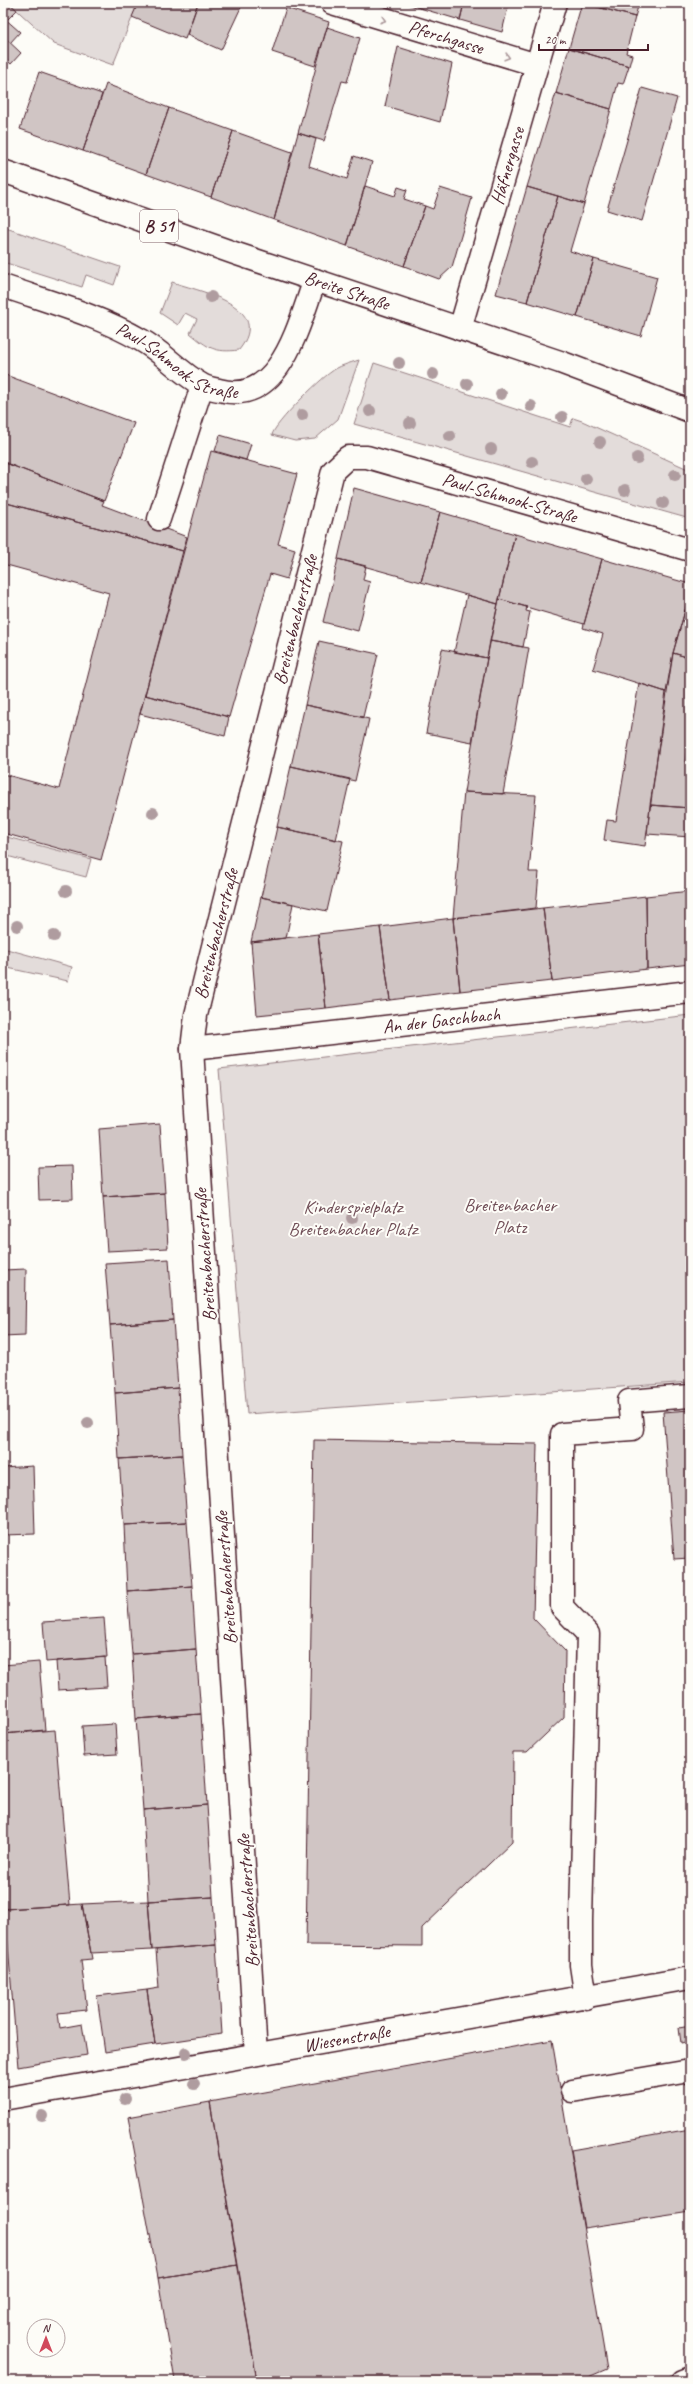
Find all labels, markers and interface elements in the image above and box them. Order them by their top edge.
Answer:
one-way arrow [379,15,386,24]
street label: Pferchgasse [406,15,488,61]
scale bar [539,26,648,52]
text: 20 m [545,32,567,48]
one-way arrow [504,52,511,61]
street label: Häfnergasse [485,122,531,207]
road number: B 51 [140,210,178,242]
street label: Breite Straße [301,265,394,317]
street label: Paul-Schmook-Straße [112,317,239,404]
street label: Paul-Schmook-Straße [439,467,581,529]
street label: Breitenbacherstraße [267,550,324,687]
street label: Breitenbacherstraße [188,864,244,1001]
street label: An der Gaschbach [382,1002,502,1039]
street label: Breitenbacherstraße [188,1186,222,1322]
park label: Breitenbacher Platz [464,1193,558,1239]
park label: Kinderspielplatz Breitenbacher Platz [289,1195,419,1241]
street label: Breitenbacherstraße [209,1509,243,1645]
street label: Breitenbacherstraße [231,1832,265,1968]
street label: Wiesenstraße [302,2019,393,2058]
north arrow [26,2318,66,2358]
text: N [43,2321,52,2335]

